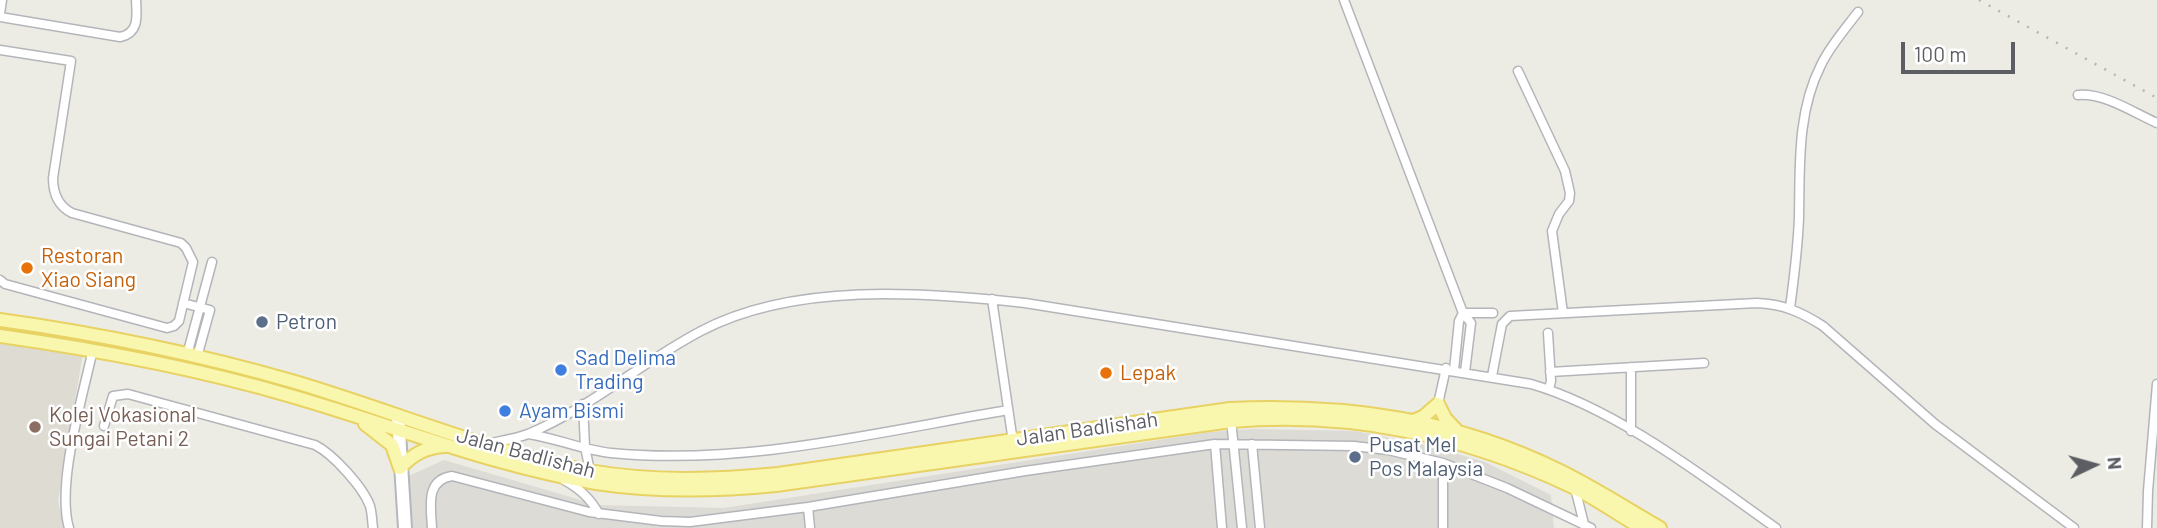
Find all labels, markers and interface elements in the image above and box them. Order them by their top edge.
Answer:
scale bar [1905,28,2019,72]
text: 100 m [1914,41,1967,66]
place label: Restoran Xiao Siang [41,243,136,293]
marker: Restoran Xiao Siang [19,260,35,276]
place label: Petron [276,309,337,335]
marker: Petron [254,314,270,330]
place label: Sad Delima Trading [575,345,676,395]
place label: Lepak [1120,360,1176,386]
marker: Sad Delima Trading [553,362,569,378]
marker: Lepak [1098,365,1114,381]
place label: Ayam Bismi [519,398,624,424]
place label: Kolej Vokasional Sungai Petani 2 [49,402,196,452]
marker: Ayam Bismi [497,403,513,419]
street label: Jalan Badlishah [1015,407,1159,451]
marker: Kolej Vokasional Sungai Petani 2 [27,419,43,435]
street label: Jalan Badlishah [454,422,598,484]
north arrow [2059,430,2129,500]
place label: Pusat Mel Pos Malaysia [1369,432,1483,482]
marker: Pusat Mel Pos Malaysia [1347,449,1363,465]
text: N [2103,456,2127,470]

